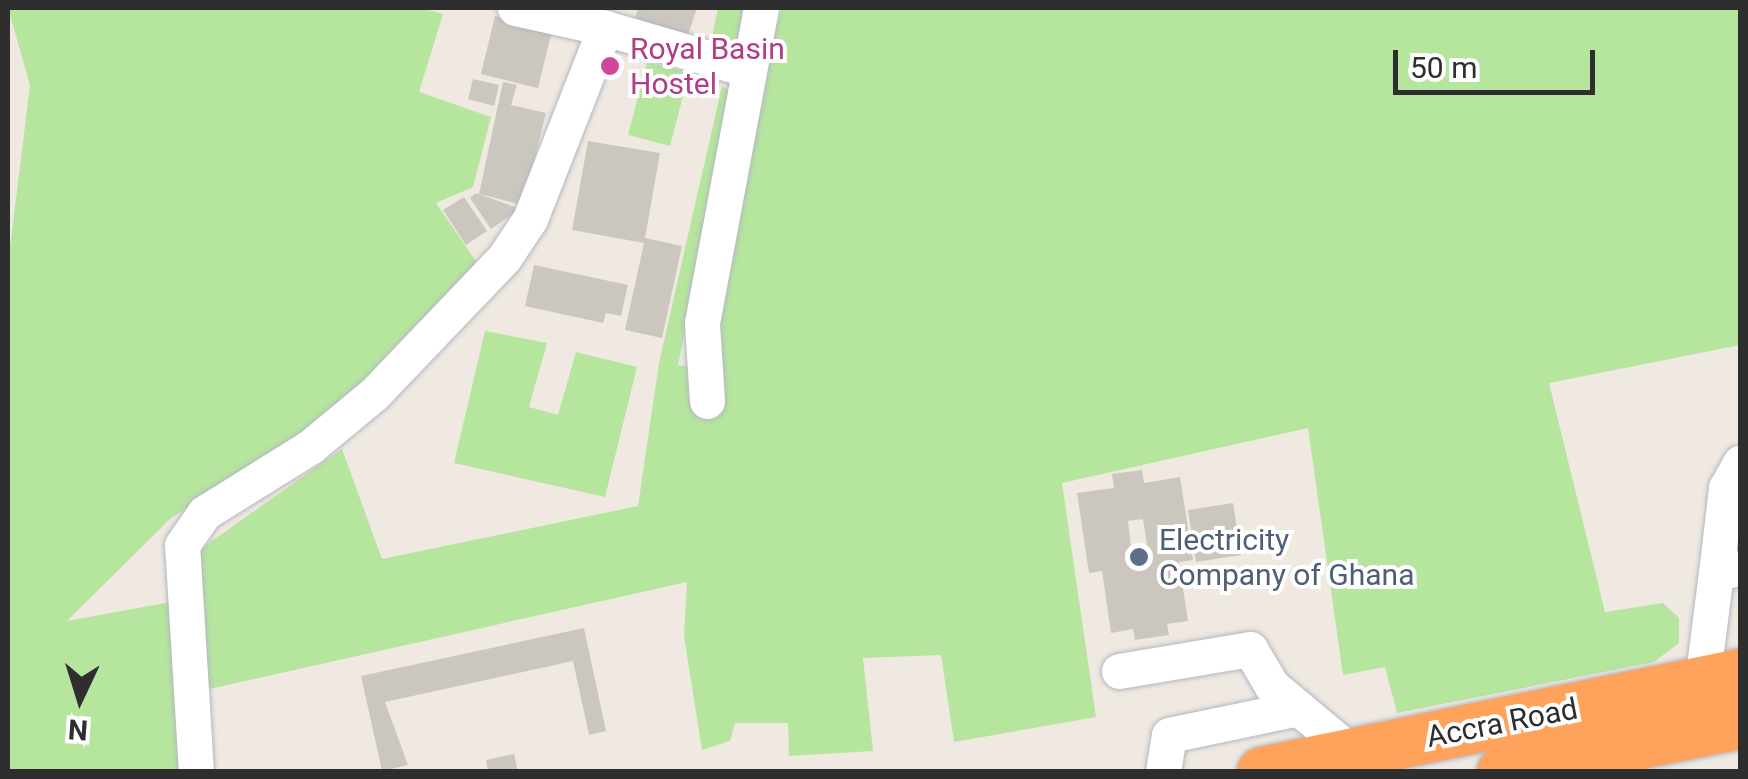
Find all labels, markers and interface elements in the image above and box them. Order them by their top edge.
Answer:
scale bar [1398,30,1600,92]
place label: Royal Basin Hostel [630,31,785,102]
text: 50 m [1410,50,1477,85]
marker: Royal Basin Hostel [599,55,621,77]
place label: Electricity Company of Ghana [1159,522,1414,592]
marker: Electricity Company of Ghana [1128,546,1150,568]
north arrow [30,649,130,749]
street label: Accra Road [1423,691,1581,755]
text: N [67,712,89,747]

